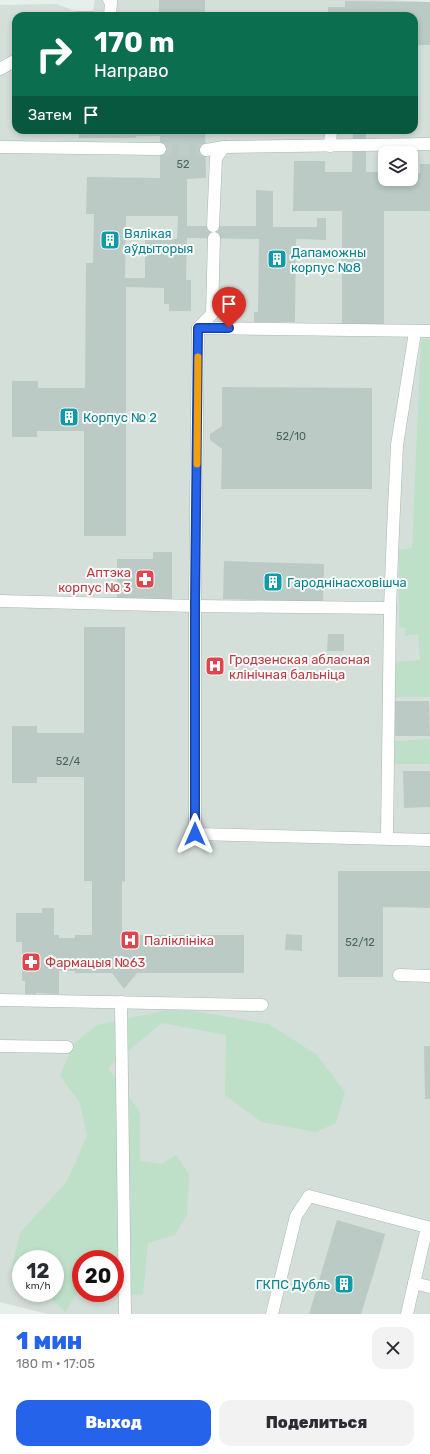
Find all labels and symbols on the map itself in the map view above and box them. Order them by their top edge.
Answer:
house number: 52 [177,158,190,171]
place label: Вялікая аўдыторыя [124,226,193,256]
building icon: Вялікая аўдыторыя [99,229,121,251]
place label: Дапаможны корпус №8 [291,245,366,275]
building icon: Дапаможны корпус №8 [266,248,288,270]
pin [212,287,246,328]
building icon: Корпус № 2 [58,406,80,428]
place label: Корпус № 2 [83,410,157,425]
house number: 52/10 [276,430,306,443]
place label: Аптэка корпус № 3 [58,565,131,595]
pharmacy icon: Аптэка корпус № 3 [134,568,156,590]
building icon: Гароднінасховішча [262,571,284,593]
place label: Гароднінасховішча [287,575,407,590]
place label: Гродзенская абласная клінічная бальніца [229,652,370,682]
hospital icon: Гродзенская абласная клінічная бальніца [204,655,226,677]
house number: 52/4 [56,755,80,768]
position arrow [174,813,216,855]
hospital icon: Паліклініка [119,929,141,951]
place label: Паліклініка [144,933,214,948]
house number: 52/12 [345,936,375,949]
pharmacy icon: Фармацыя №63 [20,951,42,973]
place label: Фармацыя №63 [45,955,145,970]
speed limit sign: 20 [72,1250,124,1302]
building icon: ГКПС Дубль [333,1273,355,1295]
place label: ГКПС Дубль [256,1277,330,1292]

